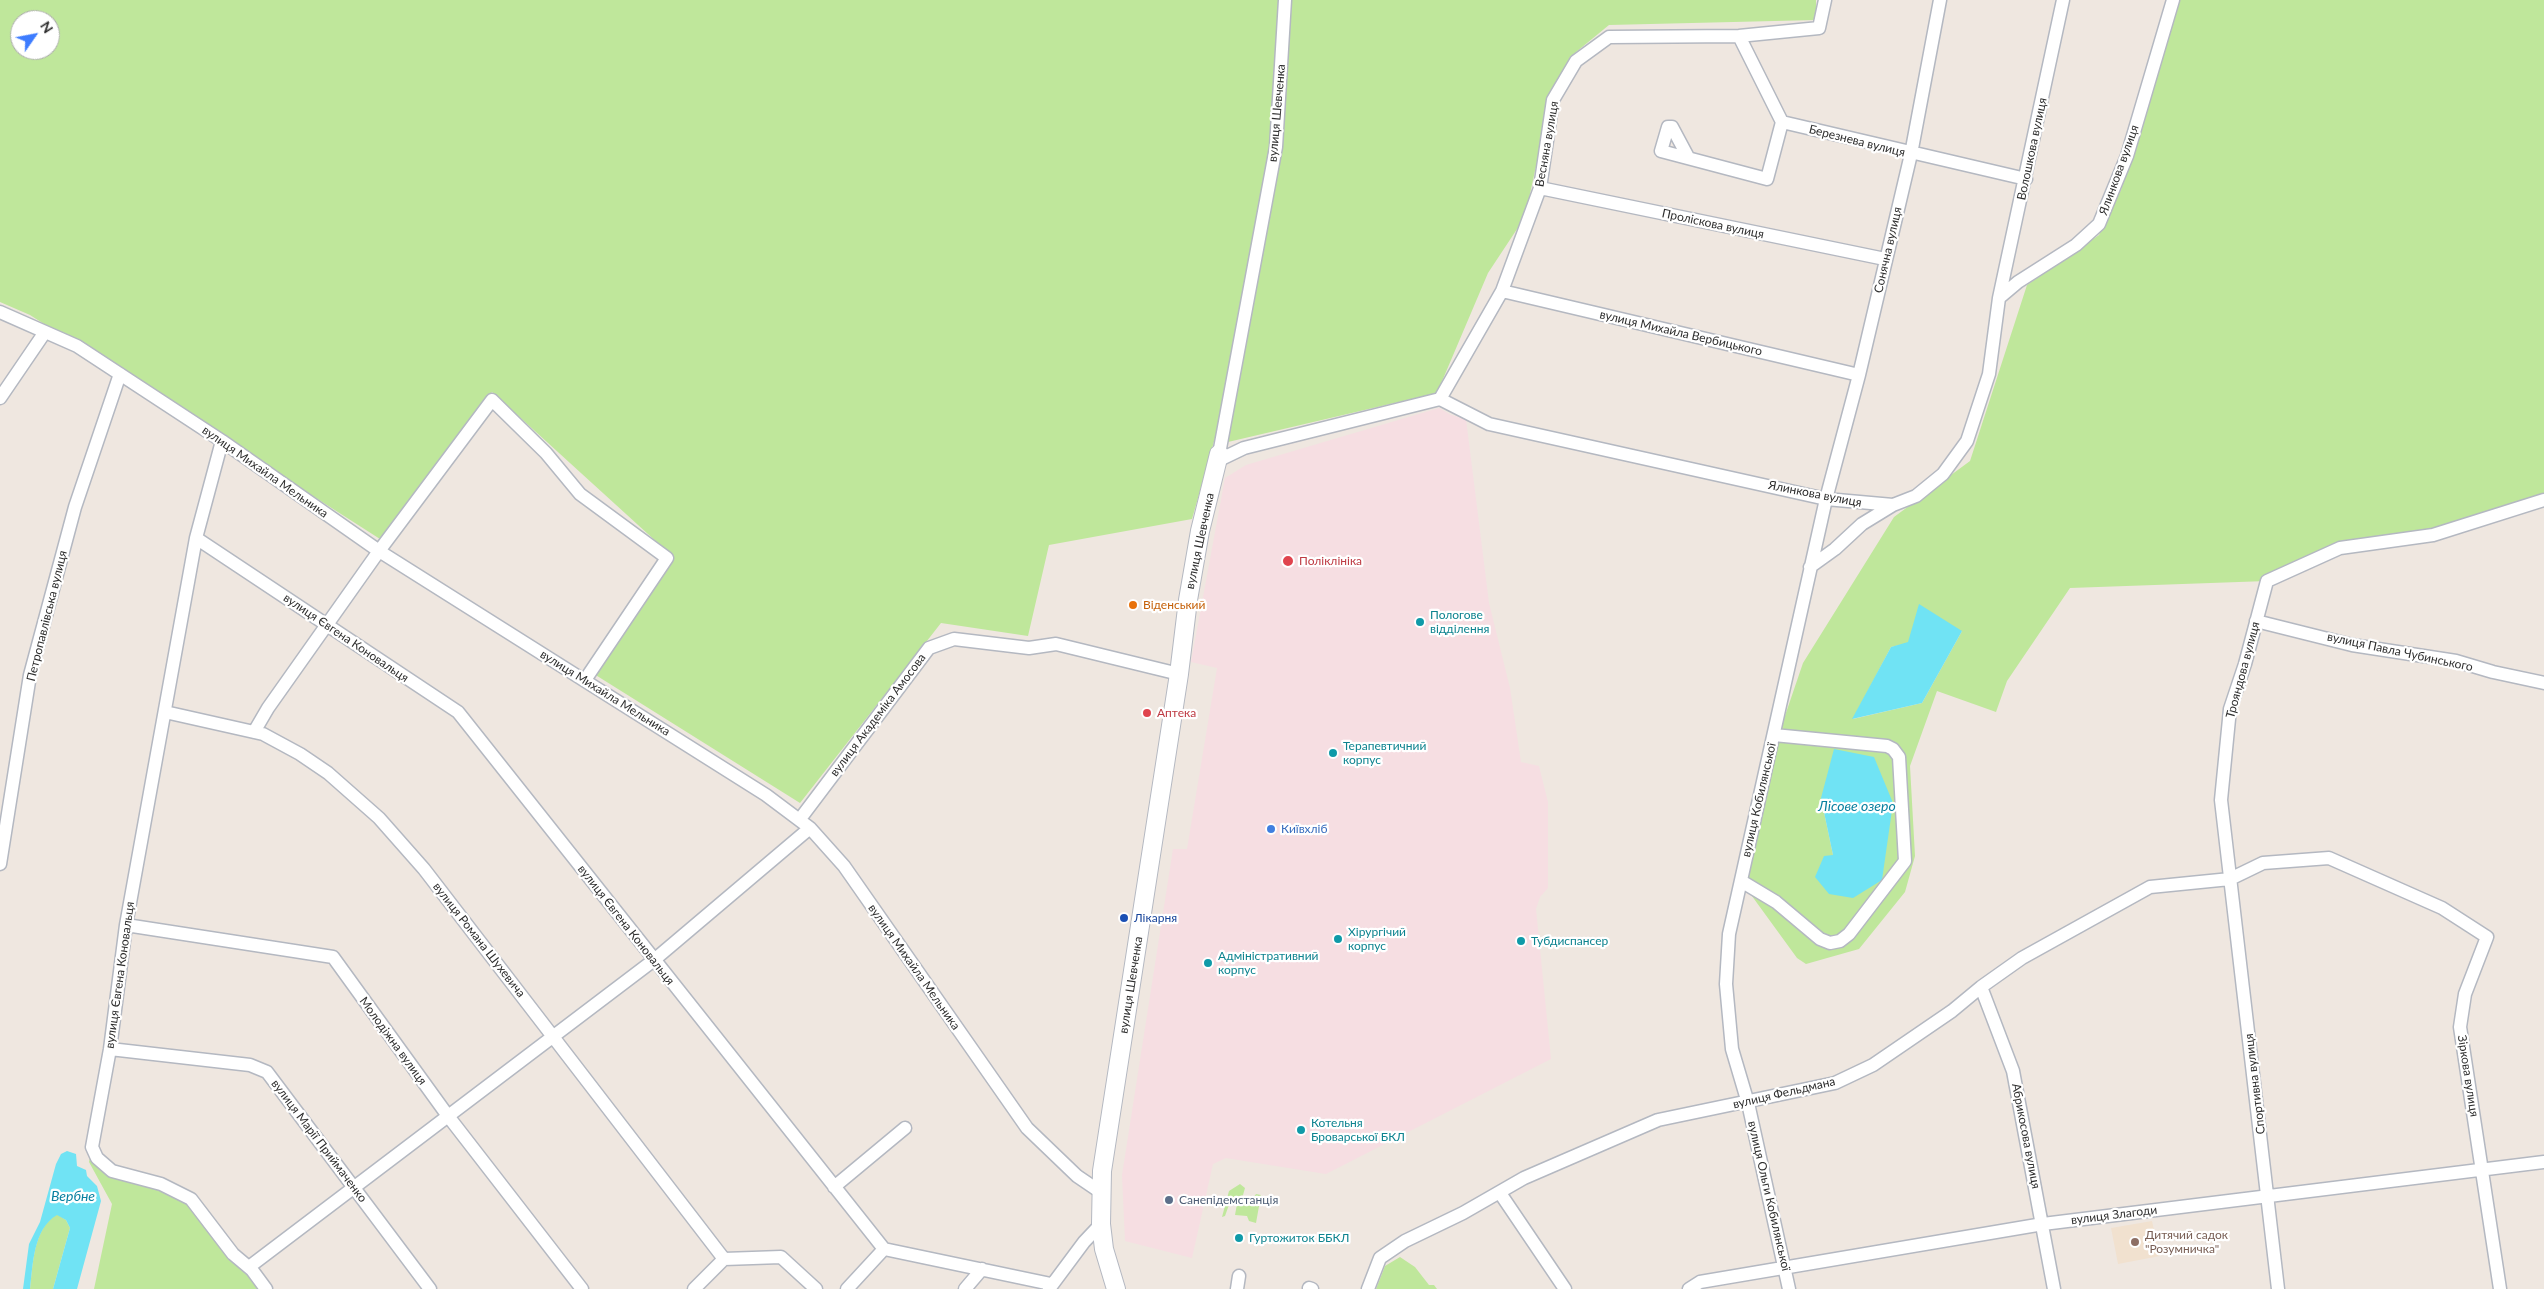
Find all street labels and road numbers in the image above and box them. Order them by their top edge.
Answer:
street label: вулиця Шевченка [1266,64,1288,162]
street label: Волошкова вулиця [2014,97,2050,201]
street label: Весняна вулиця [1532,100,1562,188]
street label: Березнева вулиця [1807,122,1907,160]
street label: Ялинкова вулиця [2096,123,2142,217]
street label: Проліскова вулиця [1661,206,1765,242]
street label: Сонячна вулиця [1871,206,1905,294]
street label: вулиця Михайла Вербицького [1598,307,1764,359]
street label: вулиця Михайла Мельника [199,423,331,521]
street label: Ялинкова вулиця [1767,478,1863,510]
street label: вулиця Шевченка [1183,492,1217,590]
street label: Петропавлівська вулиця [24,549,70,683]
street label: вулиця Євгена Коновальця [281,591,411,685]
street label: Трояндова вулиця [2223,620,2263,720]
street label: вулиця Павла Чубинського [2326,630,2474,674]
street label: вулиця Михайла Мельника [537,647,673,739]
street label: вулиця Академіка Амосова [827,651,929,779]
street label: вулиця Кобилянської [1739,742,1779,858]
street label: вулиця Євгена Коновальця [575,862,677,988]
street label: вулиця Романа Шухевича [430,880,528,1000]
street label: вулиця Євгена Коновальця [103,901,137,1049]
street label: вулиця Михайла Мельника [865,901,963,1033]
street label: вулиця Шевченка [1116,935,1146,1035]
street label: Молодіжна вулиця [356,994,430,1088]
street label: Спортивна вулиця [2242,1033,2268,1135]
street label: Зіркова вулиця [2454,1034,2482,1118]
street label: вулиця Фельдмана [1731,1074,1837,1112]
street label: вулиця Марії Приймаченко [268,1077,370,1205]
street label: Абрикосова вулиця [2009,1082,2043,1190]
street label: вулиця Ольги Кобилянської [1745,1120,1793,1272]
street label: вулиця Злагоди [2070,1203,2158,1227]

